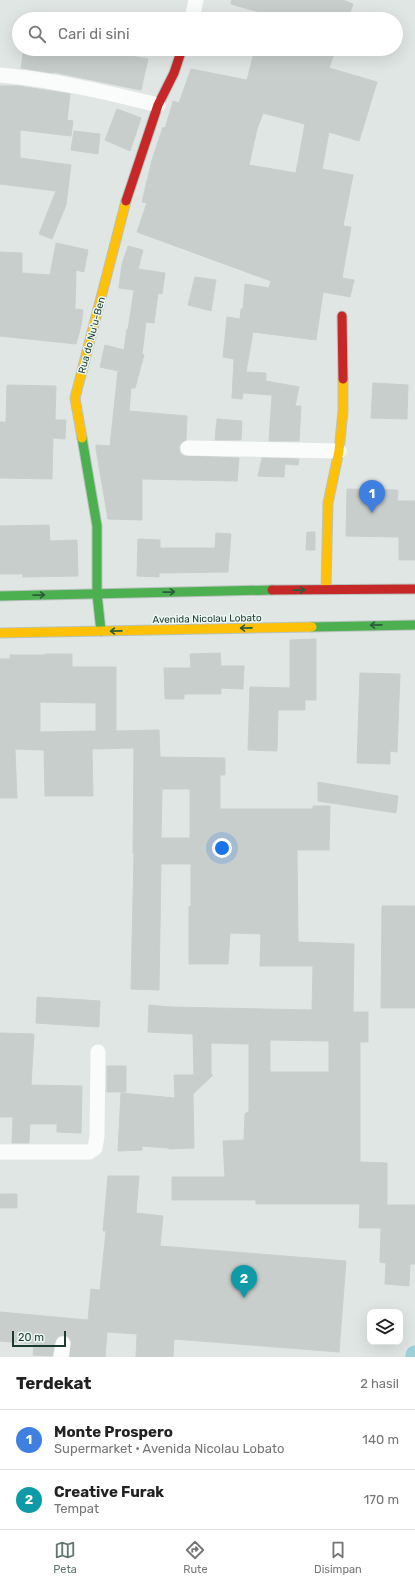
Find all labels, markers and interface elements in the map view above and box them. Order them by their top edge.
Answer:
search box [12,12,403,56]
icon: search [26,23,48,45]
text: Cari di sini [58,25,130,43]
street label: Rua do Nu'u-Ben [76,296,108,375]
pin: 1 [359,480,385,513]
one-way arrow [292,586,305,594]
one-way arrow [162,588,175,596]
one-way arrow [32,591,45,599]
street label: Avenida Nicolau Lobato [152,612,262,626]
one-way arrow [370,622,383,629]
one-way arrow [240,624,253,632]
one-way arrow [110,627,123,635]
your location [212,838,232,858]
pin: 2 [231,1265,257,1298]
map controls [367,1309,403,1345]
button: layers [367,1309,403,1345]
scale bar [12,1329,66,1348]
text: 20 m [18,1331,44,1344]
text: Terdekat [16,1373,91,1393]
text: 2 hasil [360,1376,399,1391]
text: Monte Prospero [54,1423,173,1441]
text: 1 [26,1432,32,1447]
text: 140 m [362,1432,399,1447]
text: Supermarket · Avenida Nicolau Lobato [54,1441,284,1456]
text: Creative Furak [54,1483,164,1501]
text: 2 [25,1492,33,1507]
text: 170 m [364,1492,399,1507]
text: Tempat [54,1501,99,1516]
tab: Peta [53,1539,77,1576]
tab: Rute [183,1539,208,1576]
tab: Disimpan [314,1539,362,1576]

